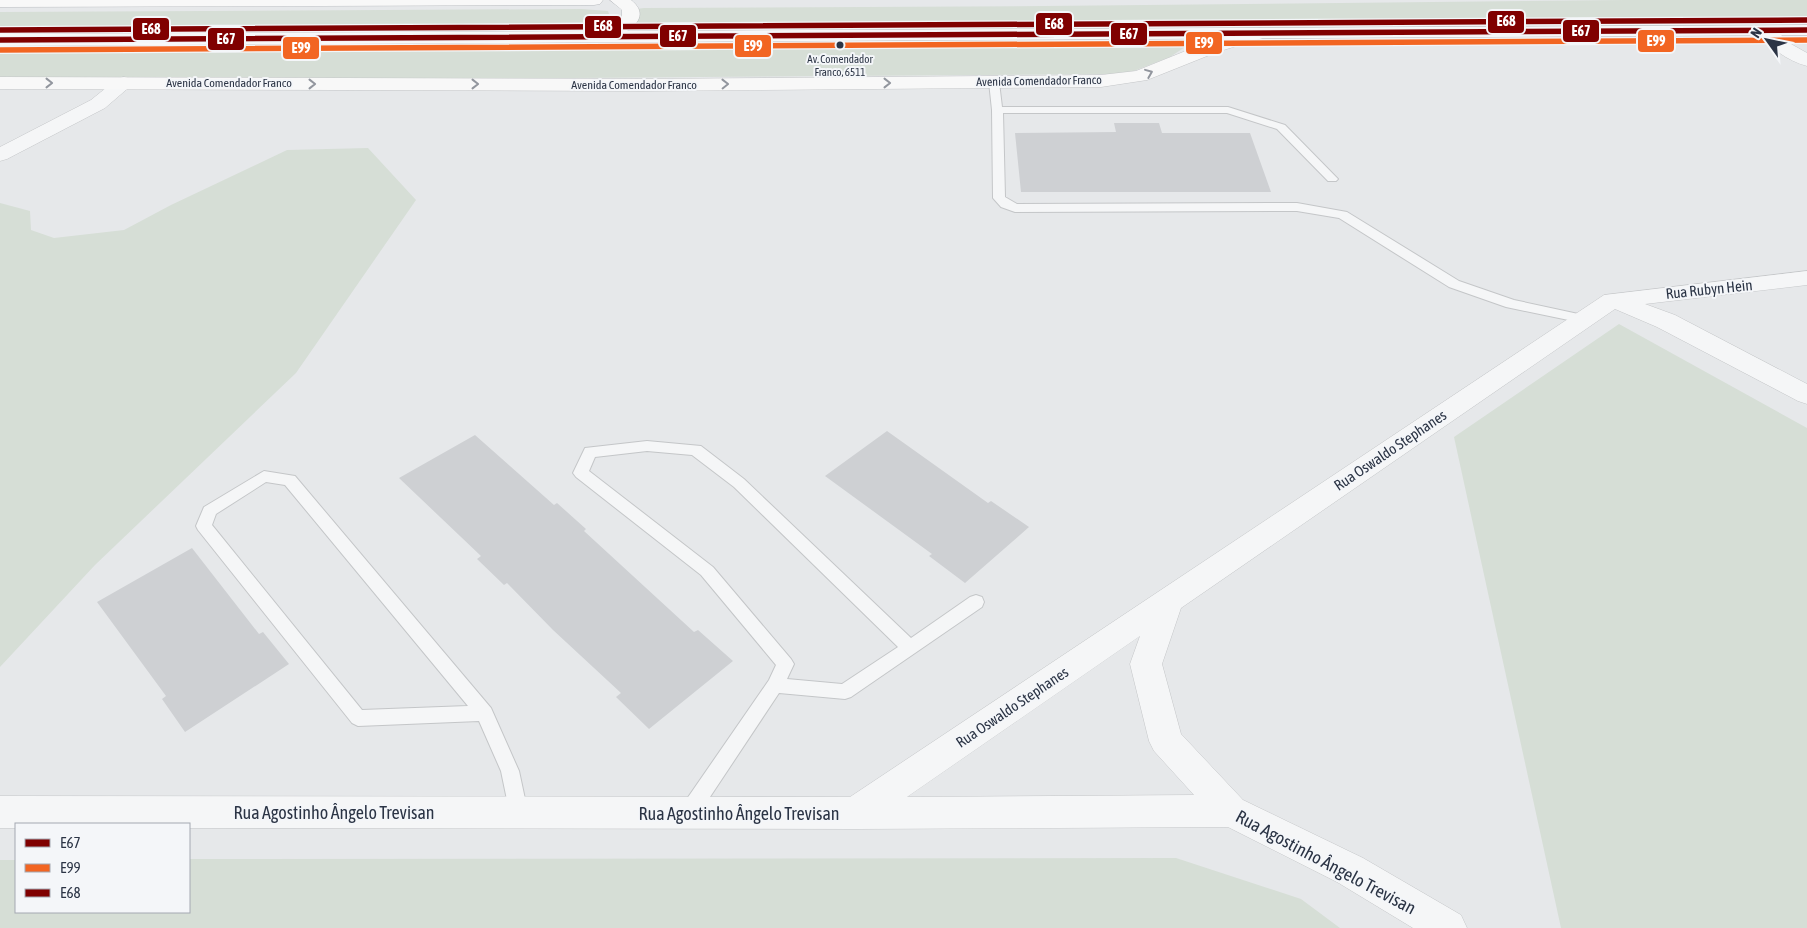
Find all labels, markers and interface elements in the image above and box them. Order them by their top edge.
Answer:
line badge: E68 [1487,10,1525,34]
line badge: E68 [1035,12,1073,36]
text: E68 [1496,13,1516,29]
line badge: E68 [584,15,622,39]
north arrow [1742,15,1792,65]
text: E68 [1044,16,1064,32]
line badge: E68 [132,17,170,41]
text: E68 [593,18,613,34]
line badge: E67 [1562,19,1600,43]
text: E68 [141,21,161,37]
line badge: E67 [1110,22,1148,46]
text: E67 [1571,23,1591,39]
line badge: E67 [659,24,697,48]
text: N [1747,25,1765,41]
text: E67 [1119,26,1139,42]
line badge: E67 [207,27,245,51]
text: E67 [668,28,688,44]
line badge: E99 [1637,29,1675,53]
text: E67 [216,31,236,47]
line badge: E99 [1185,31,1223,55]
text: E99 [1646,33,1666,49]
line badge: E99 [734,34,772,58]
text: E99 [1194,35,1214,51]
line badge: E99 [282,36,320,60]
text: E99 [743,38,763,54]
text: E99 [291,40,311,56]
marker: Av. Comendador Franco, 6511 [835,40,845,50]
place label: Av. Comendador Franco, 6511 [807,53,873,78]
one-way arrow [1144,69,1153,79]
street label: Avenida Comendador Franco [976,73,1102,89]
street label: Avenida Comendador Franco [166,76,292,90]
one-way arrow [45,78,53,88]
one-way arrow [309,78,317,89]
street label: Avenida Comendador Franco [571,78,697,92]
one-way arrow [884,78,892,88]
one-way arrow [472,79,479,89]
one-way arrow [722,79,729,89]
street label: Rua Rubyn Hein [1665,276,1753,302]
street label: Rua Oswaldo Stephanes [1331,406,1449,494]
street label: Rua Oswaldo Stephanes [953,663,1071,751]
street label: Rua Agostinho Ângelo Trevisan [233,802,435,823]
street label: Rua Agostinho Ângelo Trevisan [638,803,840,824]
street label: Rua Agostinho Ângelo Trevisan [1232,806,1420,918]
legend [15,823,190,913]
text: E67 [60,834,81,851]
text: E99 [60,859,81,876]
text: E68 [60,884,81,901]

